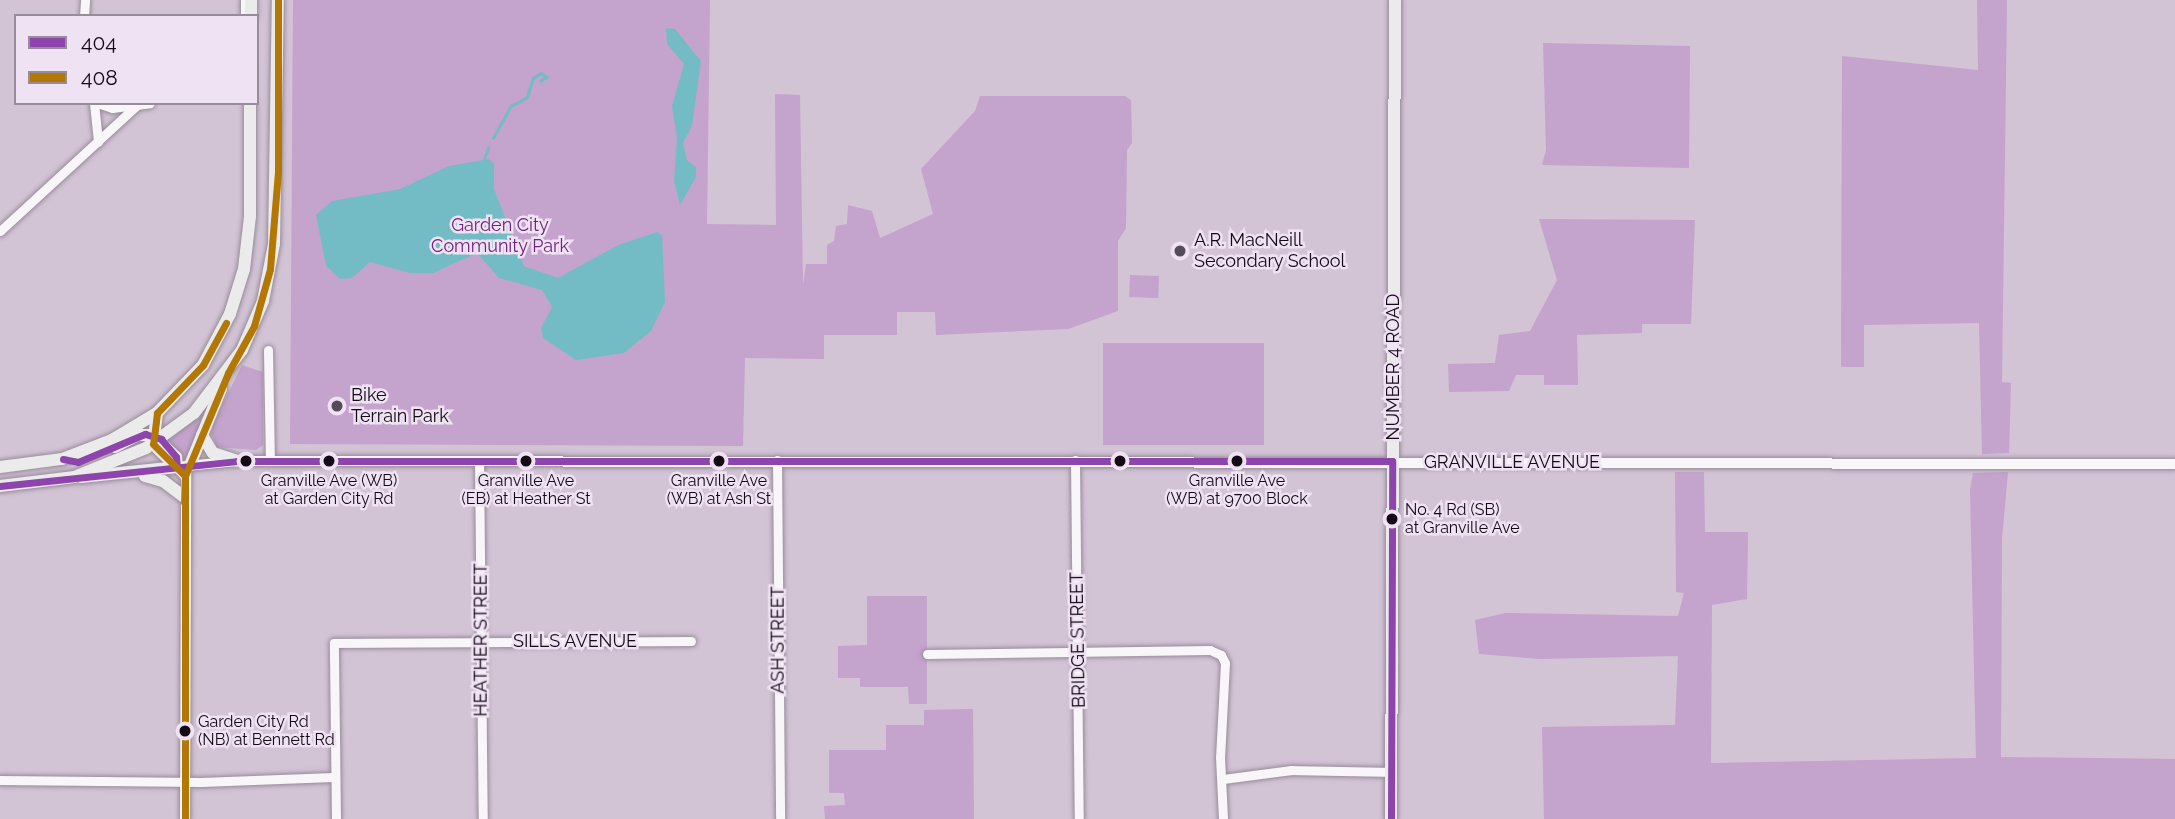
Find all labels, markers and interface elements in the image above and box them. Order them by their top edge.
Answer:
legend [14,14,259,105]
text: 404 [81,30,117,55]
text: 408 [81,65,118,90]
park label: Garden City Community Park [431,215,569,258]
place label: A.R. MacNeill Secondary School [1194,230,1346,272]
marker: A.R. MacNeill Secondary School [1172,243,1188,259]
street label: NUMBER 4 ROAD [1382,294,1404,440]
place label: Bike Terrain Park [351,385,449,428]
marker: Bike Terrain Park [329,398,345,414]
street label: GRANVILLE AVENUE [1424,451,1600,473]
unlabelled marker [239,454,253,468]
marker: Granville Ave (WB) at Garden City Rd [322,454,336,468]
marker: Granville Ave (EB) at Heather St [519,454,533,468]
marker: Granville Ave (WB) at Ash St [712,454,726,468]
unlabelled marker [1113,454,1127,468]
marker: Granville Ave (WB) at 9700 Block [1230,454,1244,468]
place label: Granville Ave (WB) at Garden City Rd [260,471,398,509]
place label: Granville Ave (EB) at Heather St [461,471,591,509]
place label: Granville Ave (WB) at Ash St [667,471,771,509]
place label: Granville Ave (WB) at 9700 Block [1166,471,1308,509]
place label: No. 4 Rd (SB) at Granville Ave [1405,500,1520,538]
marker: No. 4 Rd (SB) at Granville Ave [1385,512,1399,526]
street label: HEATHER STREET [470,563,492,717]
street label: BRIDGE STREET [1066,572,1090,708]
street label: ASH STREET [767,586,789,694]
street label: SILLS AVENUE [513,630,637,652]
place label: Garden City Rd (NB) at Bennett Rd [198,712,335,750]
marker: Garden City Rd (NB) at Bennett Rd [178,724,192,738]

